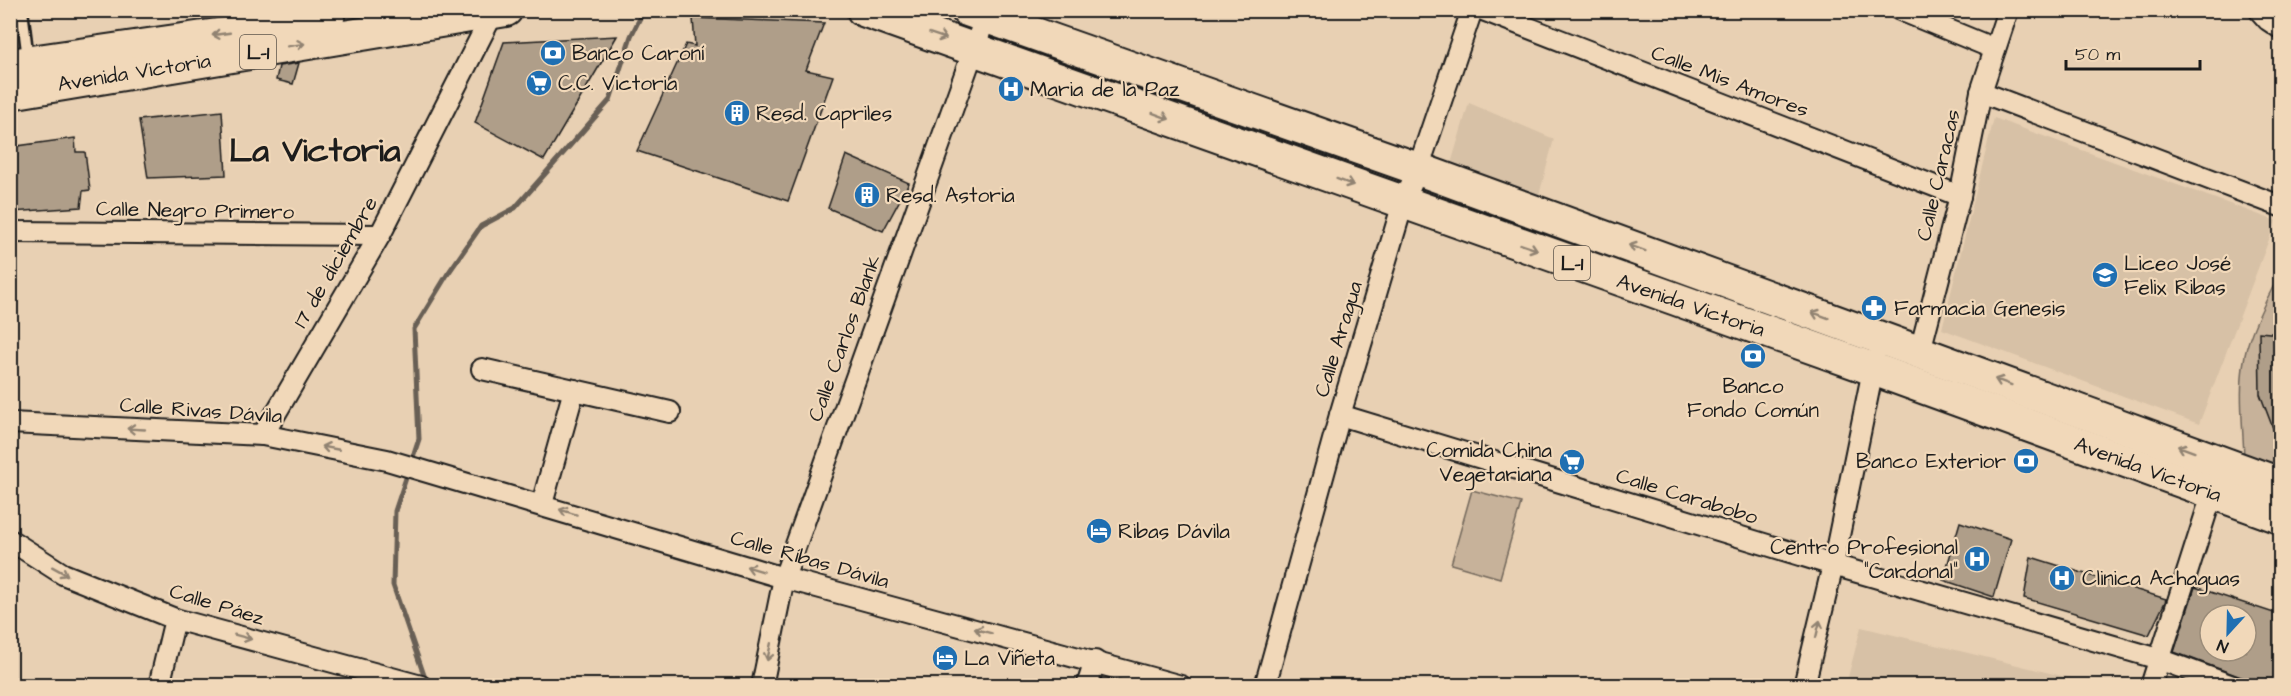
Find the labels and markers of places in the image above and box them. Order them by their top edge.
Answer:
bank icon: Banco Caroní [538,38,568,68]
place label: Banco Caroní [572,39,705,68]
supermarket icon: C.C. Victoria [524,68,554,98]
place label: C.C. Victoria [558,69,678,98]
hospital icon: Maria de la Paz [996,74,1026,104]
place label: Maria de la Paz [1030,75,1180,104]
building icon: Resd. Capriles [722,98,752,128]
place label: Resd. Capriles [756,99,892,129]
building icon: Resd. Astoria [852,180,882,210]
place label: Resd. Astoria [886,181,1015,210]
place label: Liceo José Felix Ribas [2124,249,2231,302]
school or university icon: Liceo José Felix Ribas [2090,260,2120,290]
pharmacy icon: Farmacia Genesis [1859,293,1889,323]
place label: Farmacia Genesis [1894,294,2065,323]
bank icon: Banco Fondo Común [1738,341,1768,371]
place label: Banco Fondo Común [1687,372,1819,425]
place label: Comida China Vegetariana [1426,436,1552,491]
bank icon: Banco Exterior [2011,446,2041,476]
supermarket icon: Comida China Vegetariana [1557,447,1587,477]
place label: Banco Exterior [1856,447,2006,476]
hotel icon: Ribas Dávila [1084,516,1114,546]
place label: Ribas Dávila [1118,517,1230,546]
place label: Centro Profesional "Cardonal" [1770,533,1958,586]
hospital icon: Centro Profesional "Cardonal" [1962,544,1992,574]
hospital icon: Clinica Achaguas [2047,563,2077,593]
place label: Clinica Achaguas [2082,564,2240,595]
hotel icon: La Viñeta [930,643,960,673]
place label: La Viñeta [964,644,1055,673]

